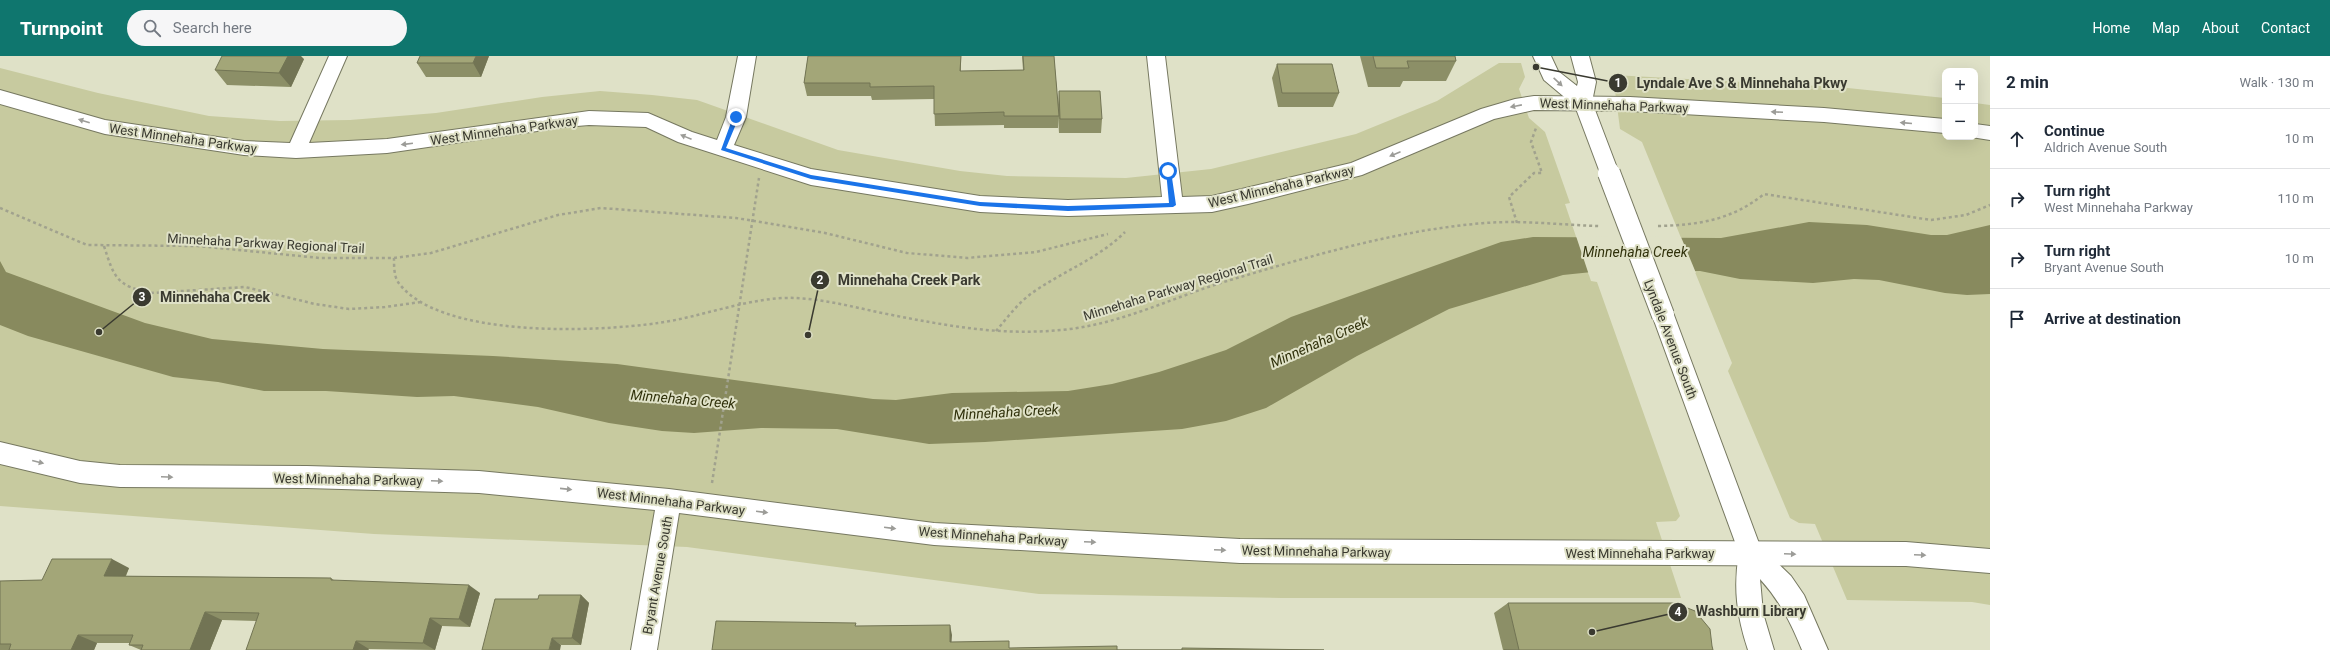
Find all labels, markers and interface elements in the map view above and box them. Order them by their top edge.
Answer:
search box [127,10,407,46]
text: Turnpoint [20,17,103,40]
icon: search [141,17,163,39]
text: Search here [173,19,252,37]
text: Home [2092,20,2130,36]
text: Map [2152,20,2180,36]
text: About [2202,20,2239,36]
text: Contact [2261,20,2310,36]
map controls [1942,68,1978,140]
button: + [1942,68,1978,104]
callout: Lyndale Ave S & Minnehaha Pkwy [1608,70,1855,96]
text: 2 min [2006,72,2049,92]
text: Lyndale Ave S & Minnehaha Pkwy [1637,75,1848,91]
text: Walk · 130 m [2239,75,2314,90]
text: 1 [1615,76,1621,90]
one-way arrow [1553,78,1563,87]
street label: West Minnehaha Parkway [1539,95,1689,116]
one-way arrow [1510,103,1522,109]
button: − [1942,104,1978,140]
route end [727,108,745,126]
one-way arrow [1771,109,1783,116]
street label: West Minnehaha Parkway [429,113,579,148]
one-way arrow [78,118,90,124]
one-way arrow [1900,119,1912,126]
street label: West Minnehaha Parkway [108,121,258,156]
text: Continue [2044,122,2105,140]
icon: ahead [2006,128,2028,150]
text: 10 m [2285,131,2314,146]
one-way arrow [680,134,691,140]
text: Aldrich Avenue South [2044,140,2167,155]
one-way arrow [401,141,413,147]
one-way arrow [1390,151,1401,157]
route start [1159,162,1177,180]
street label: West Minnehaha Parkway [1207,162,1355,211]
text: Turn right [2044,182,2110,200]
icon: right [2006,188,2028,210]
text: 110 m [2277,191,2314,206]
text: West Minnehaha Parkway [2044,200,2193,215]
street label: Minnehaha Parkway Regional Trail [167,231,365,256]
text: Turn right [2044,242,2110,260]
water label: Minnehaha Creek [1582,244,1689,260]
icon: right [2006,248,2028,270]
street label: Minnehaha Parkway Regional Trail [1081,251,1275,324]
text: 10 m [2285,251,2314,266]
text: Bryant Avenue South [2044,260,2164,275]
callout: Minnehaha Creek Park [810,267,988,293]
text: Minnehaha Creek Park [838,272,981,288]
text: 2 [817,273,824,287]
street label: Lyndale Avenue South [1641,277,1700,401]
callout: Minnehaha Creek [132,284,278,310]
text: Minnehaha Creek [160,289,271,305]
text: 3 [139,290,146,304]
icon: arrive [2006,308,2028,330]
text: Arrive at destination [2044,310,2181,328]
water label: Minnehaha Creek [1268,313,1371,371]
water label: Minnehaha Creek [630,386,737,412]
water label: Minnehaha Creek [953,401,1060,423]
one-way arrow [32,460,44,466]
street label: West Minnehaha Parkway [273,471,423,488]
one-way arrow [161,474,174,480]
one-way arrow [431,478,444,484]
street label: West Minnehaha Parkway [596,485,746,518]
one-way arrow [560,486,572,492]
one-way arrow [755,508,768,515]
street label: Bryant Avenue South [640,515,675,635]
street label: West Minnehaha Parkway [918,524,1068,549]
one-way arrow [884,525,897,531]
one-way arrow [1084,539,1096,546]
street label: West Minnehaha Parkway [1241,543,1391,560]
one-way arrow [1214,546,1226,553]
street label: West Minnehaha Parkway [1566,546,1714,561]
one-way arrow [1784,551,1797,557]
one-way arrow [1914,551,1926,558]
callout: Washburn Library [1668,599,1814,625]
text: Washburn Library [1696,603,1807,619]
text: 4 [1675,605,1682,619]

